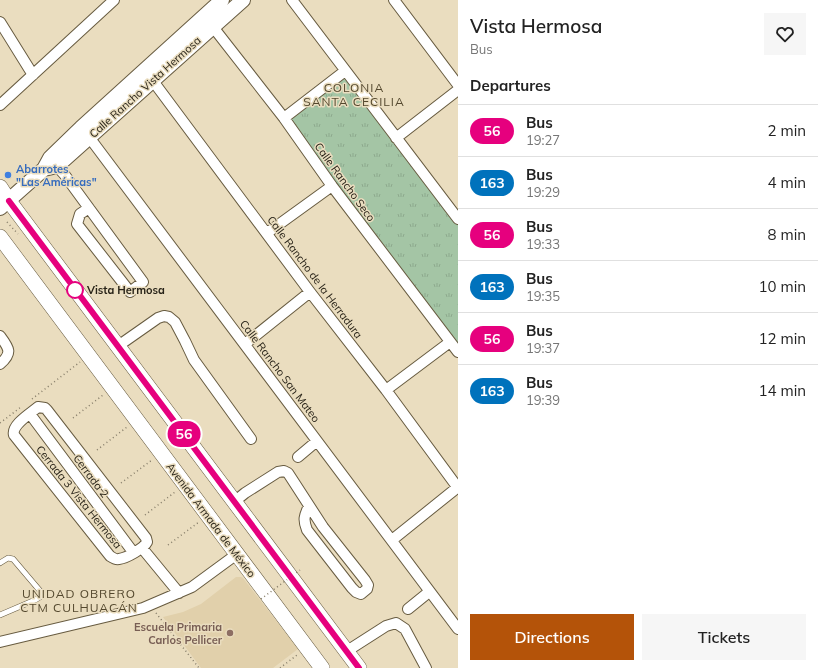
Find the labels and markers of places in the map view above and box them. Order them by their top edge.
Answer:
place label: Abarrotes "Las Américas" [16,162,97,189]
marker: Abarrotes "Las Américas" [3,170,13,180]
marker: Vista Hermosa [66,281,84,299]
place label: Vista Hermosa [86,283,165,297]
place label: Escuela Primaria Carlos Pellicer [134,620,223,647]
marker: Escuela Primaria Carlos Pellicer [225,628,235,638]

